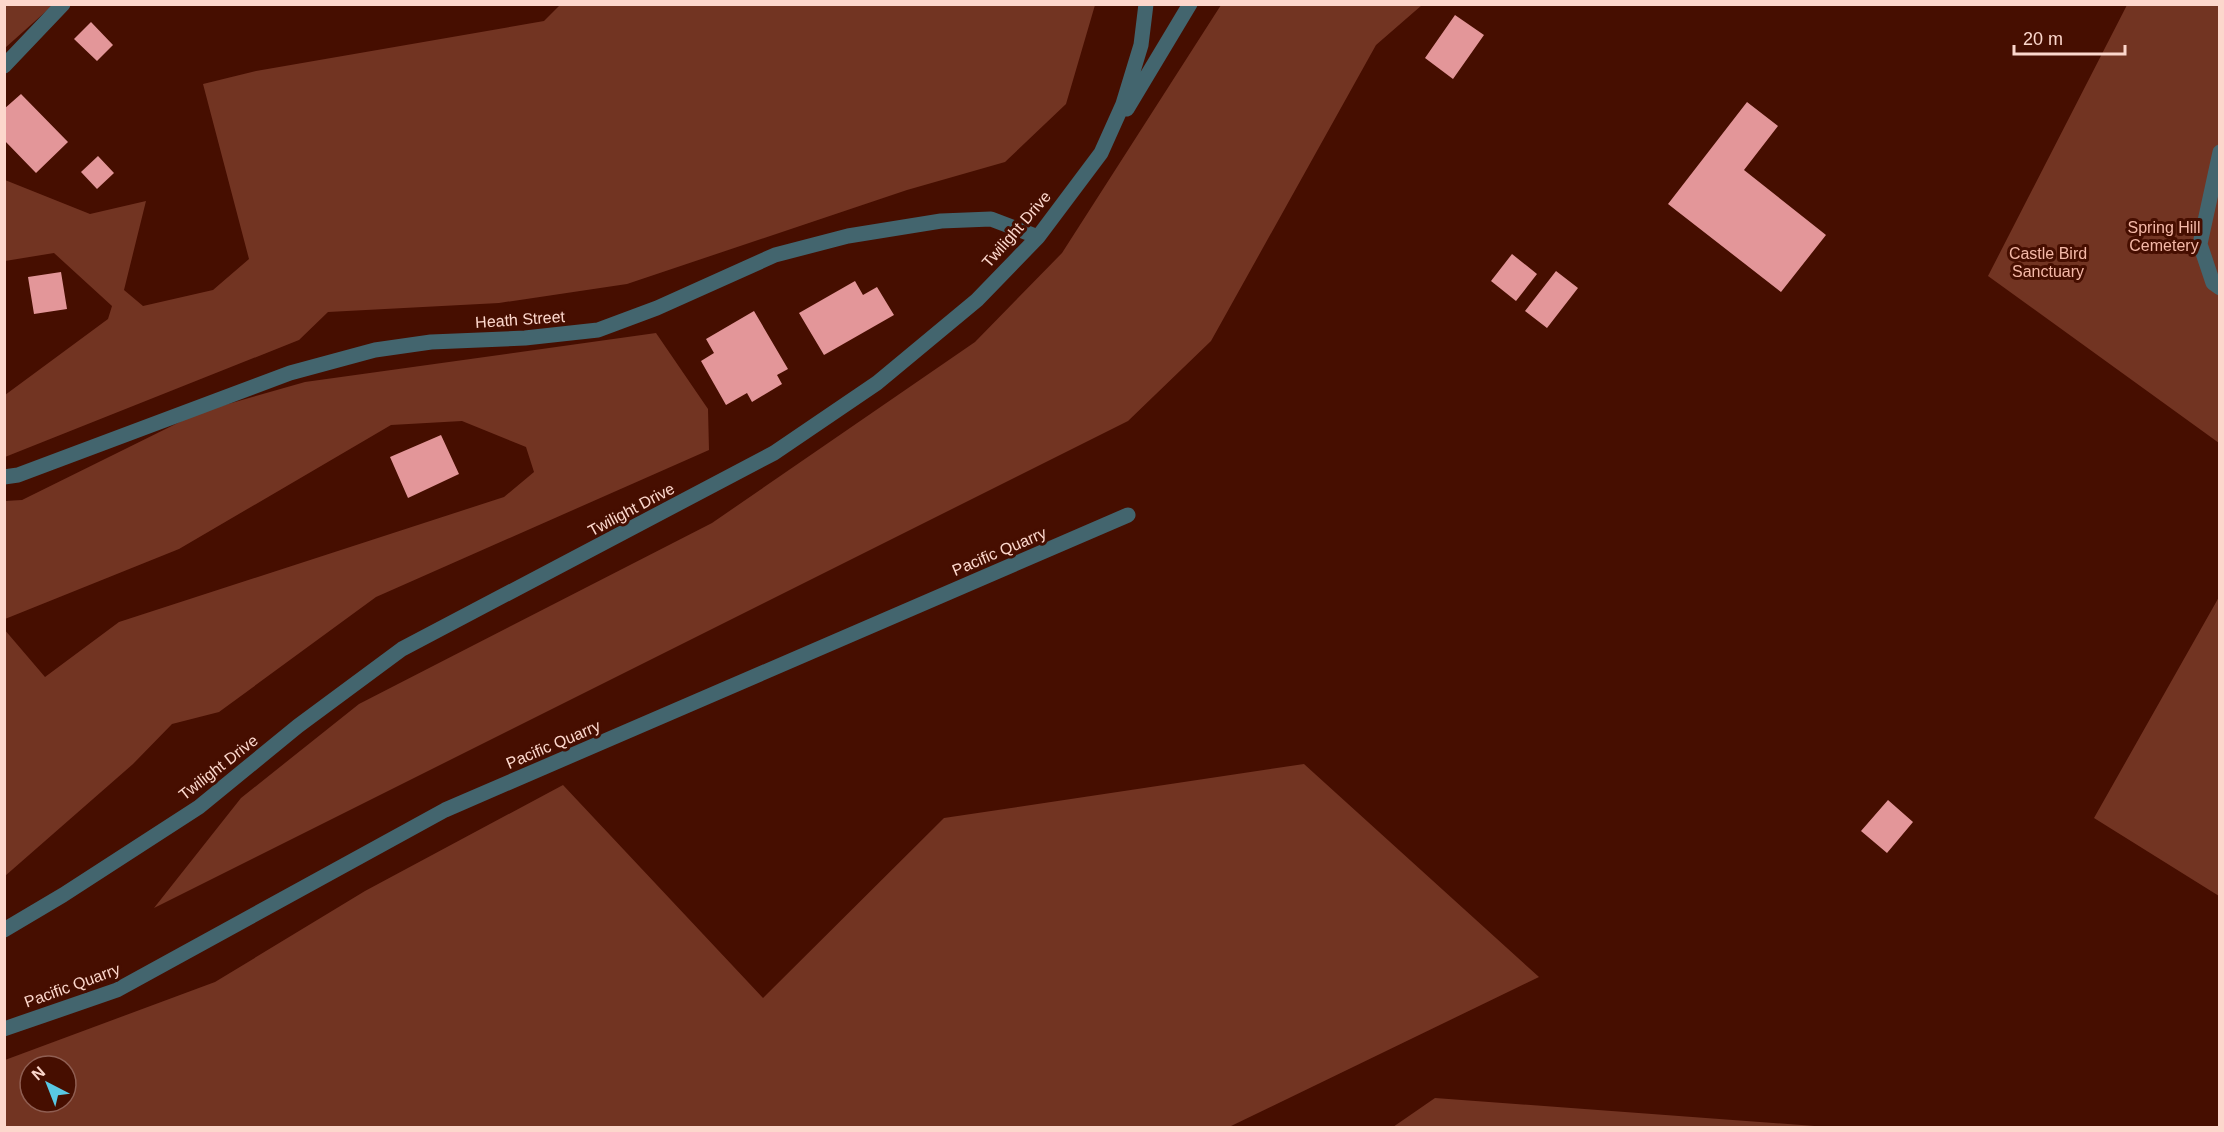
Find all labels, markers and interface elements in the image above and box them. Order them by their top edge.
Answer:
scale bar [2014,18,2125,56]
text: 20 m [2023,29,2063,49]
street label: Twilight Drive [979,188,1054,271]
park label: Spring Hill Cemetery [2128,219,2200,254]
park label: Castle Bird Sanctuary [2009,245,2087,280]
street label: Heath Street [475,308,566,331]
street label: Twilight Drive [585,480,677,539]
street label: Pacific Quarry [950,524,1049,579]
street label: Pacific Quarry [504,717,603,772]
street label: Twilight Drive [176,731,261,803]
street label: Pacific Quarry [22,960,122,1011]
north arrow [18,1054,78,1114]
text: N [28,1063,48,1083]

